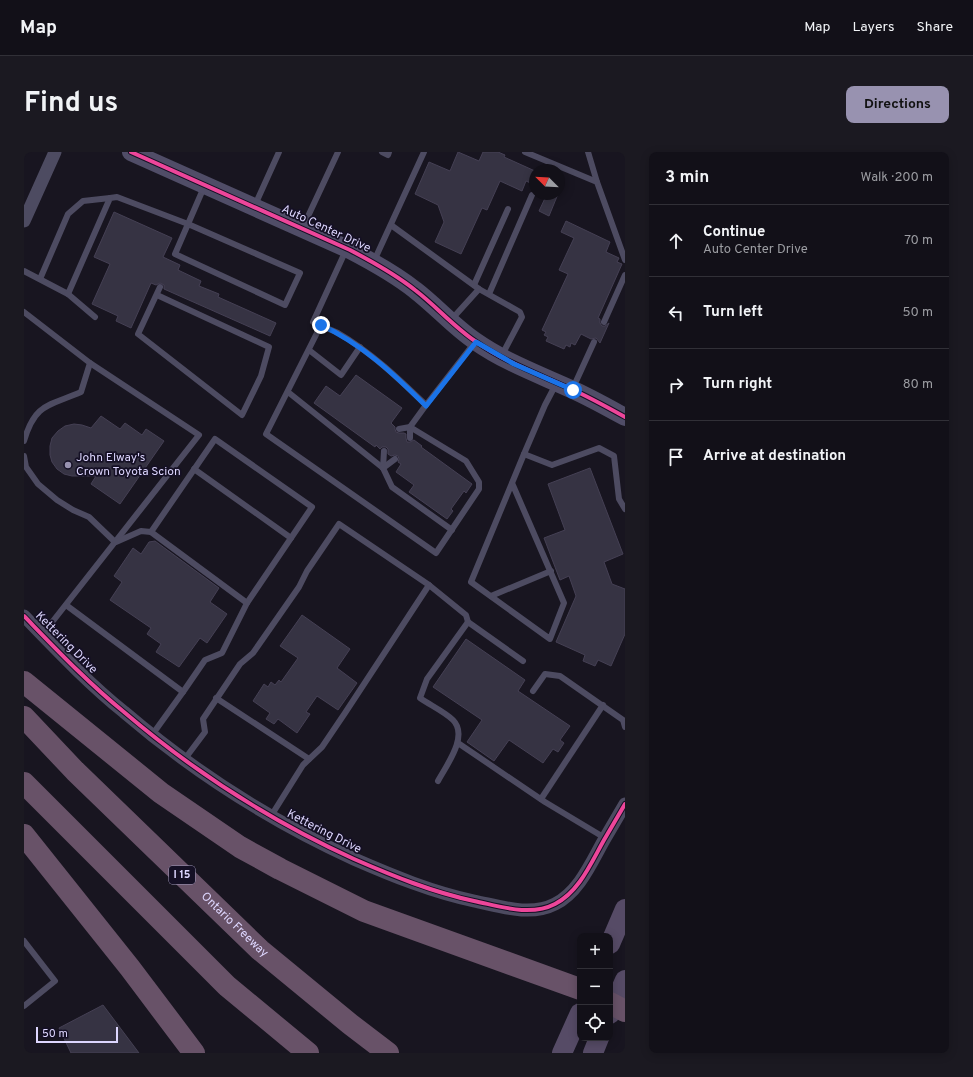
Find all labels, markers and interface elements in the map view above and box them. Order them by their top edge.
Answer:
text: Map [20,16,57,40]
text: Map [804,19,830,36]
text: Layers [852,19,894,36]
text: Share [916,19,953,36]
text: Find us [24,86,118,122]
button: Directions [846,86,949,123]
north arrow [529,164,565,200]
text: 3 min [665,167,709,189]
text: Walk · 200 m [861,170,933,186]
street label: Auto Center Drive [279,201,373,257]
text: Continue [703,223,765,242]
icon: ahead [665,230,687,252]
text: 70 m [904,233,933,249]
text: Auto Center Drive [703,242,808,258]
icon: left [665,302,687,324]
text: Turn left [703,303,763,322]
text: 50 m [903,305,933,321]
route end [312,316,330,334]
icon: right [665,374,687,396]
text: Turn right [703,375,772,394]
text: 80 m [903,377,933,393]
route start [564,381,582,399]
icon: arrive [665,446,687,468]
text: Arrive at destination [703,447,846,466]
place label: John Elway's Crown Toyota Scion [76,450,181,480]
marker: John Elway's Crown Toyota Scion [63,460,73,470]
street label: Kettering Drive [31,608,101,678]
street label: Kettering Drive [284,806,364,858]
road number: I 15 [169,866,195,884]
street label: Ontario Freeway [197,889,271,961]
map controls [577,933,613,1041]
button: + [577,933,613,969]
button: − [577,969,613,1005]
button: locate [577,1005,613,1041]
scale bar [36,1025,118,1044]
text: 50 m [42,1027,68,1041]

